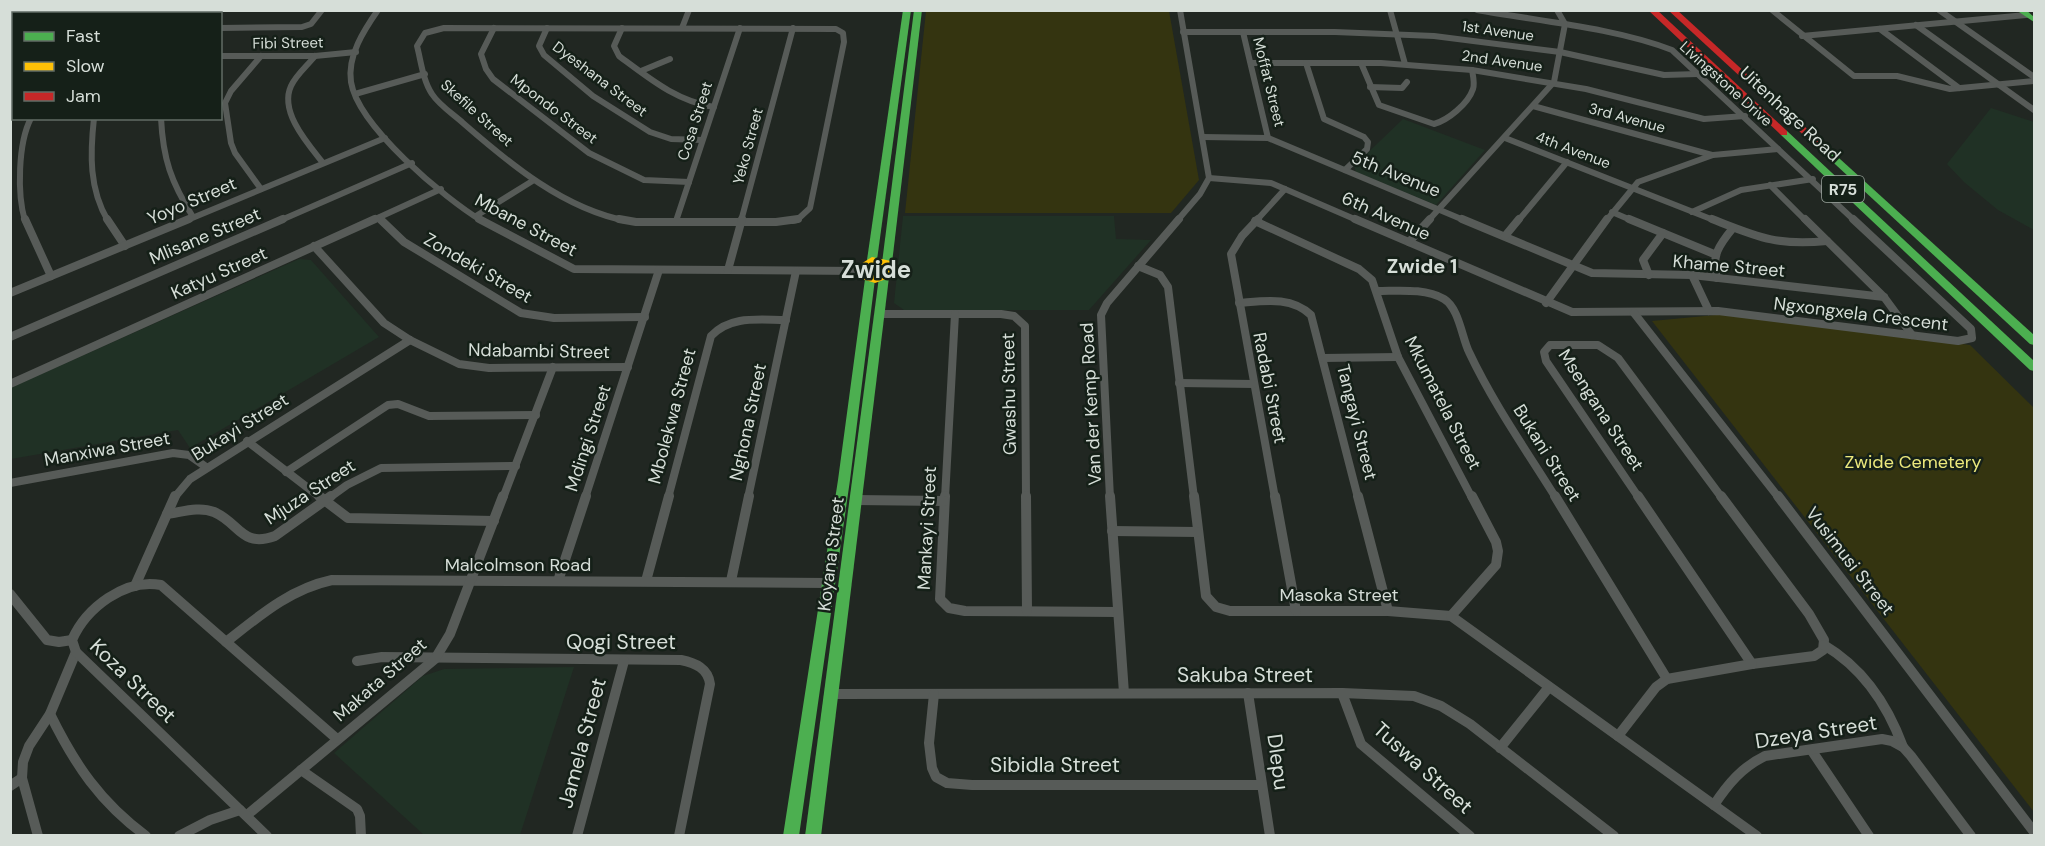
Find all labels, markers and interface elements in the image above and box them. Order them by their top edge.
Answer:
legend [12,12,222,120]
street label: 1st Avenue [1461,16,1535,46]
text: Fast [66,24,101,48]
street label: Fibi Street [252,32,324,54]
street label: Moffat Street [1248,35,1290,129]
street label: Dyeshana Street [548,37,652,121]
street label: Livingstone Drive [1675,37,1777,131]
street label: 2nd Avenue [1460,45,1544,77]
text: Slow [66,54,105,78]
street label: Uitenhage Road [1734,61,1846,167]
street label: Mpondo Street [506,70,602,148]
street label: Skefile Street [436,75,518,151]
street label: Cosa Street [673,79,717,163]
text: Jam [66,84,101,108]
street label: 3rd Avenue [1586,98,1668,138]
street label: Yeko Street [728,105,768,186]
street label: 4th Avenue [1533,127,1613,173]
street label: 5th Avenue [1348,145,1444,203]
street label: Yoyo Street [144,171,240,231]
road number: R75 [1822,176,1864,202]
street label: 6th Avenue [1338,186,1434,246]
street label: Mbane Street [471,188,581,262]
street label: Mlisane Street [146,202,264,270]
street label: Zondeki Street [419,227,537,309]
street label: Katyu Street [167,241,271,305]
street label: Khame Street [1672,249,1786,283]
district label: Zwide 1 [1387,253,1457,279]
district label: Zwide [841,254,911,285]
street label: Ngxongxela Crescent [1772,291,1950,337]
street label: Van der Kemp Road [1075,322,1107,486]
street label: Radabi Street [1247,330,1293,446]
street label: Mkumatela Street [1399,332,1487,474]
street label: Gwashu Street [996,333,1022,455]
street label: Ndabambi Street [468,338,610,364]
street label: Msengana Street [1553,345,1649,475]
street label: Mbolekwa Street [642,346,702,486]
street label: Nghona Street [724,361,772,483]
street label: Tangayi Street [1331,362,1383,482]
street label: Mdingi Street [559,381,617,495]
street label: Bukayi Street [187,388,293,466]
street label: Bukani Street [1508,400,1586,506]
street label: Manxiwa Street [42,426,172,472]
park label: Zwide Cemetery [1845,450,1981,474]
street label: Mjuza Street [260,454,360,530]
street label: Mankayi Street [912,465,942,591]
street label: Koyana Street [812,495,850,613]
street label: Vusimusi Street [1800,502,1900,620]
street label: Malcolmson Road [445,553,591,577]
street label: Masoka Street [1279,583,1399,607]
street label: Qogi Street [566,628,676,656]
street label: Koza Street [84,633,182,729]
street label: Makata Street [328,633,432,727]
street label: Sakuba Street [1177,661,1313,689]
street label: Jamela Street [551,675,613,811]
street label: Dzeya Street [1753,709,1879,755]
street label: Tuswa Street [1367,716,1479,820]
street label: Dlepu [1260,732,1296,792]
street label: Sibidla Street [990,751,1120,779]

